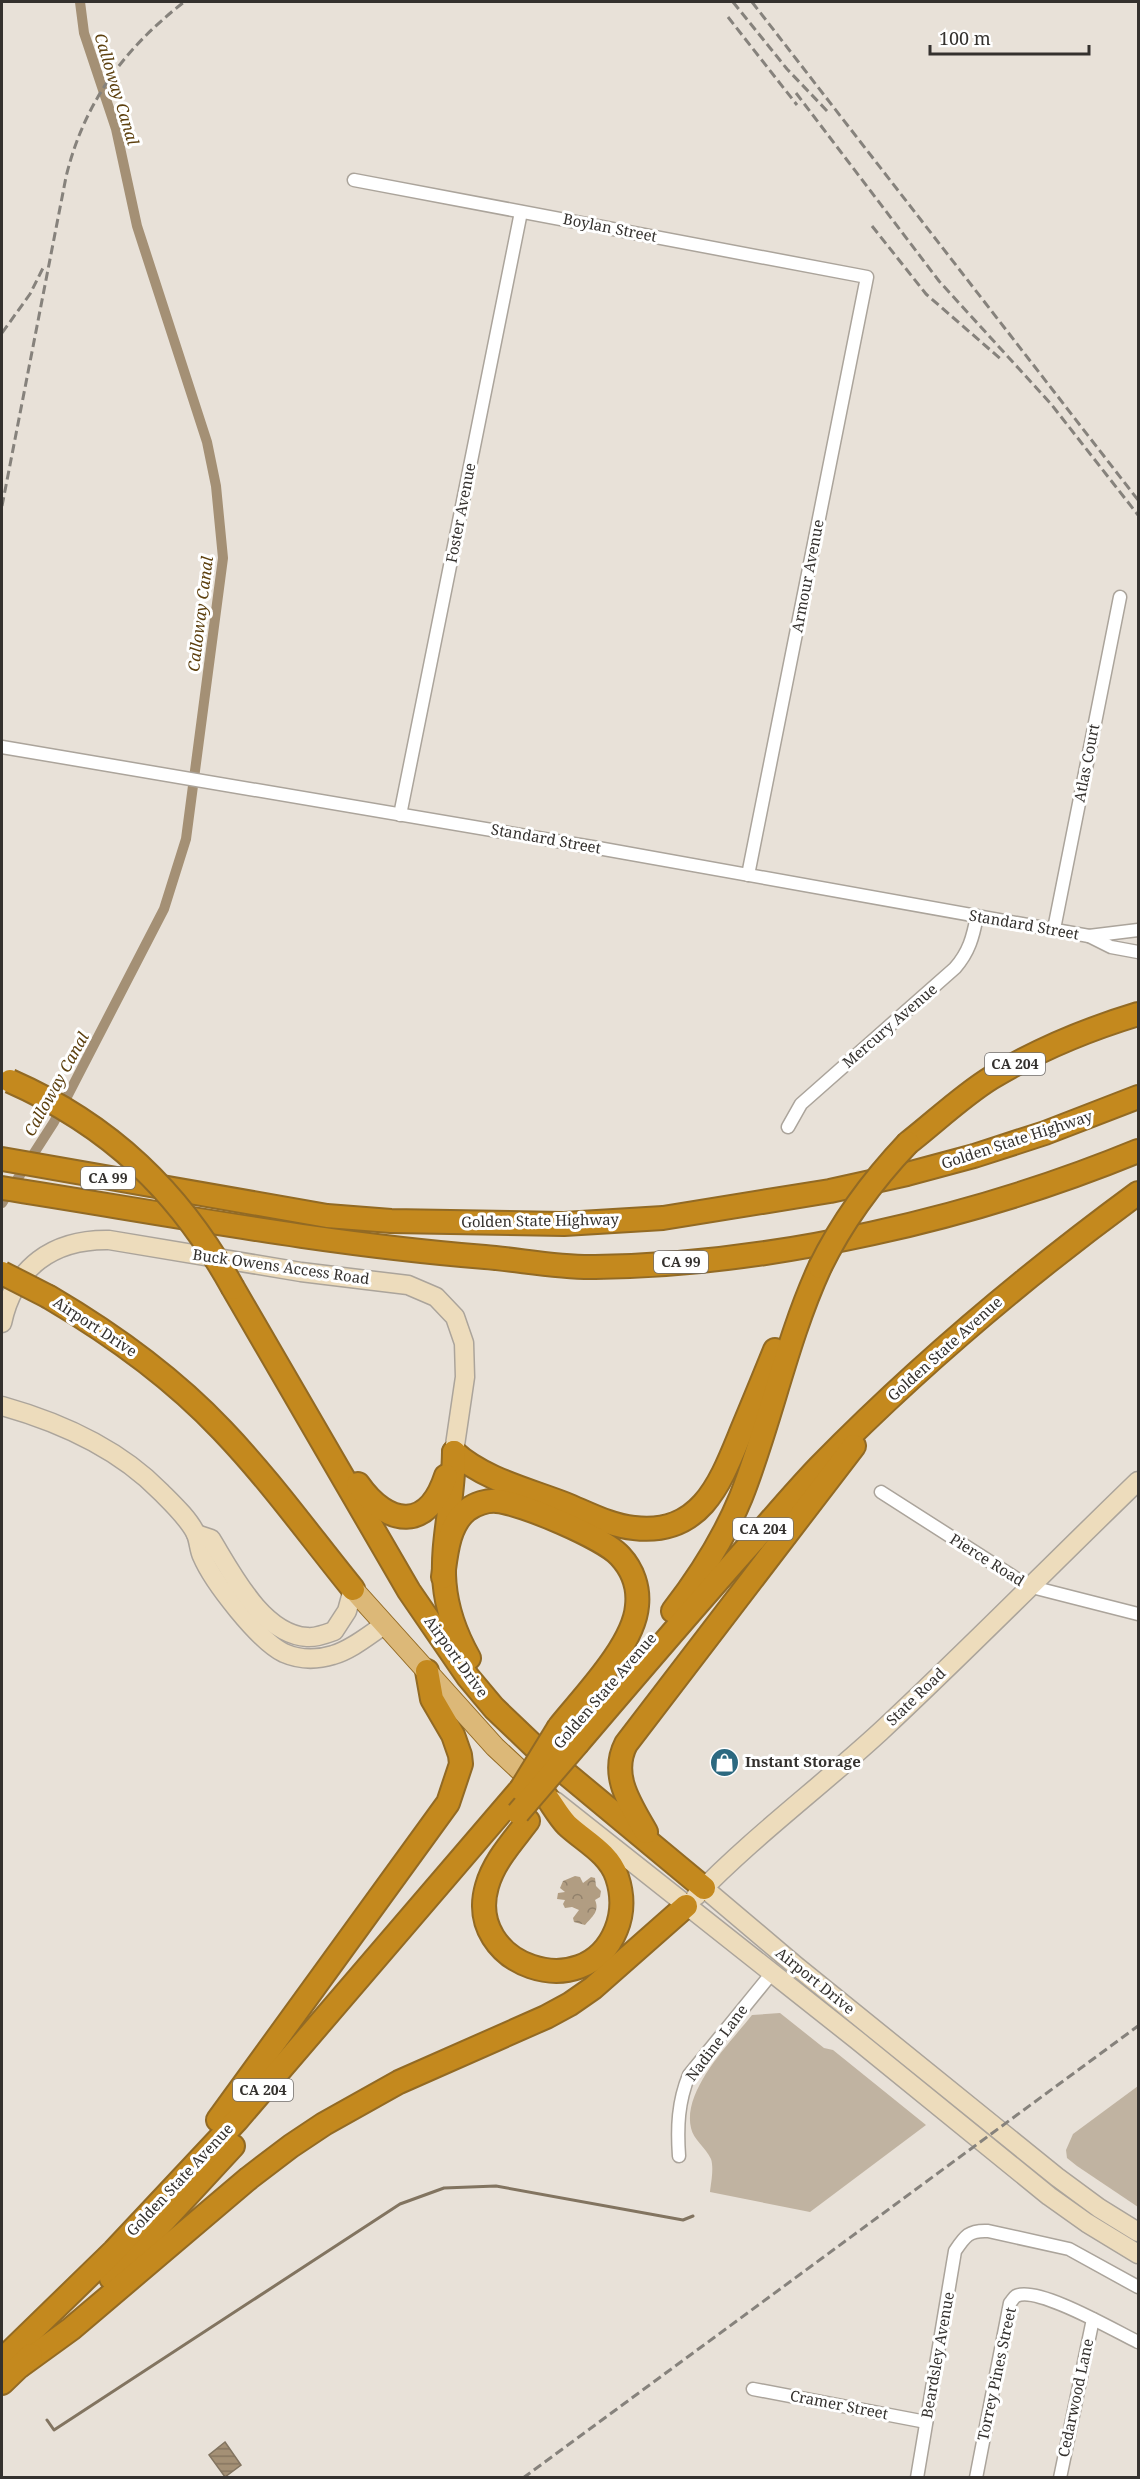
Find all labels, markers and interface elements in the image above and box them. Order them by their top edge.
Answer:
scale bar [930,18,1089,56]
text: 100 m [939,26,991,50]
water label: Calloway Canal [90,30,144,148]
street label: Boylan Street [562,208,659,246]
street label: Foster Avenue [441,461,480,565]
street label: Armour Avenue [786,518,828,634]
water label: Calloway Canal [182,555,218,673]
street label: Atlas Court [1069,722,1103,804]
street label: Standard Street [490,819,603,858]
street label: Standard Street [968,905,1081,944]
street label: Mercury Avenue [838,979,941,1072]
water label: Calloway Canal [18,1028,94,1140]
road number: CA 204 [985,1053,1045,1075]
street label: Golden State Highway [939,1105,1095,1173]
road number: CA 99 [81,1167,135,1189]
street label: Golden State Highway [461,1209,620,1231]
street label: Buck Owens Access Road [191,1244,371,1288]
road number: CA 99 [654,1251,708,1273]
street label: Golden State Avenue [883,1291,1006,1405]
street label: Airport Drive [50,1292,141,1361]
road number: CA 204 [733,1518,793,1540]
street label: Pierce Road [946,1528,1029,1590]
street label: Airport Drive [420,1612,493,1701]
street label: Golden State Avenue [548,1628,660,1753]
street label: State Road [881,1663,949,1730]
shop icon: Instant Storage [708,1746,740,1778]
place label: Instant Storage [745,1751,861,1771]
street label: Airport Drive [772,1942,859,2018]
street label: Nadine Lane [681,2000,752,2085]
road number: CA 204 [233,2079,293,2101]
street label: Golden State Avenue [122,2119,237,2240]
street label: Beardsley Avenue [916,2290,958,2420]
street label: Torrey Pines Street [972,2305,1020,2442]
street label: Cedarwood Lane [1053,2337,1097,2459]
street label: Cramer Street [788,2385,890,2423]

